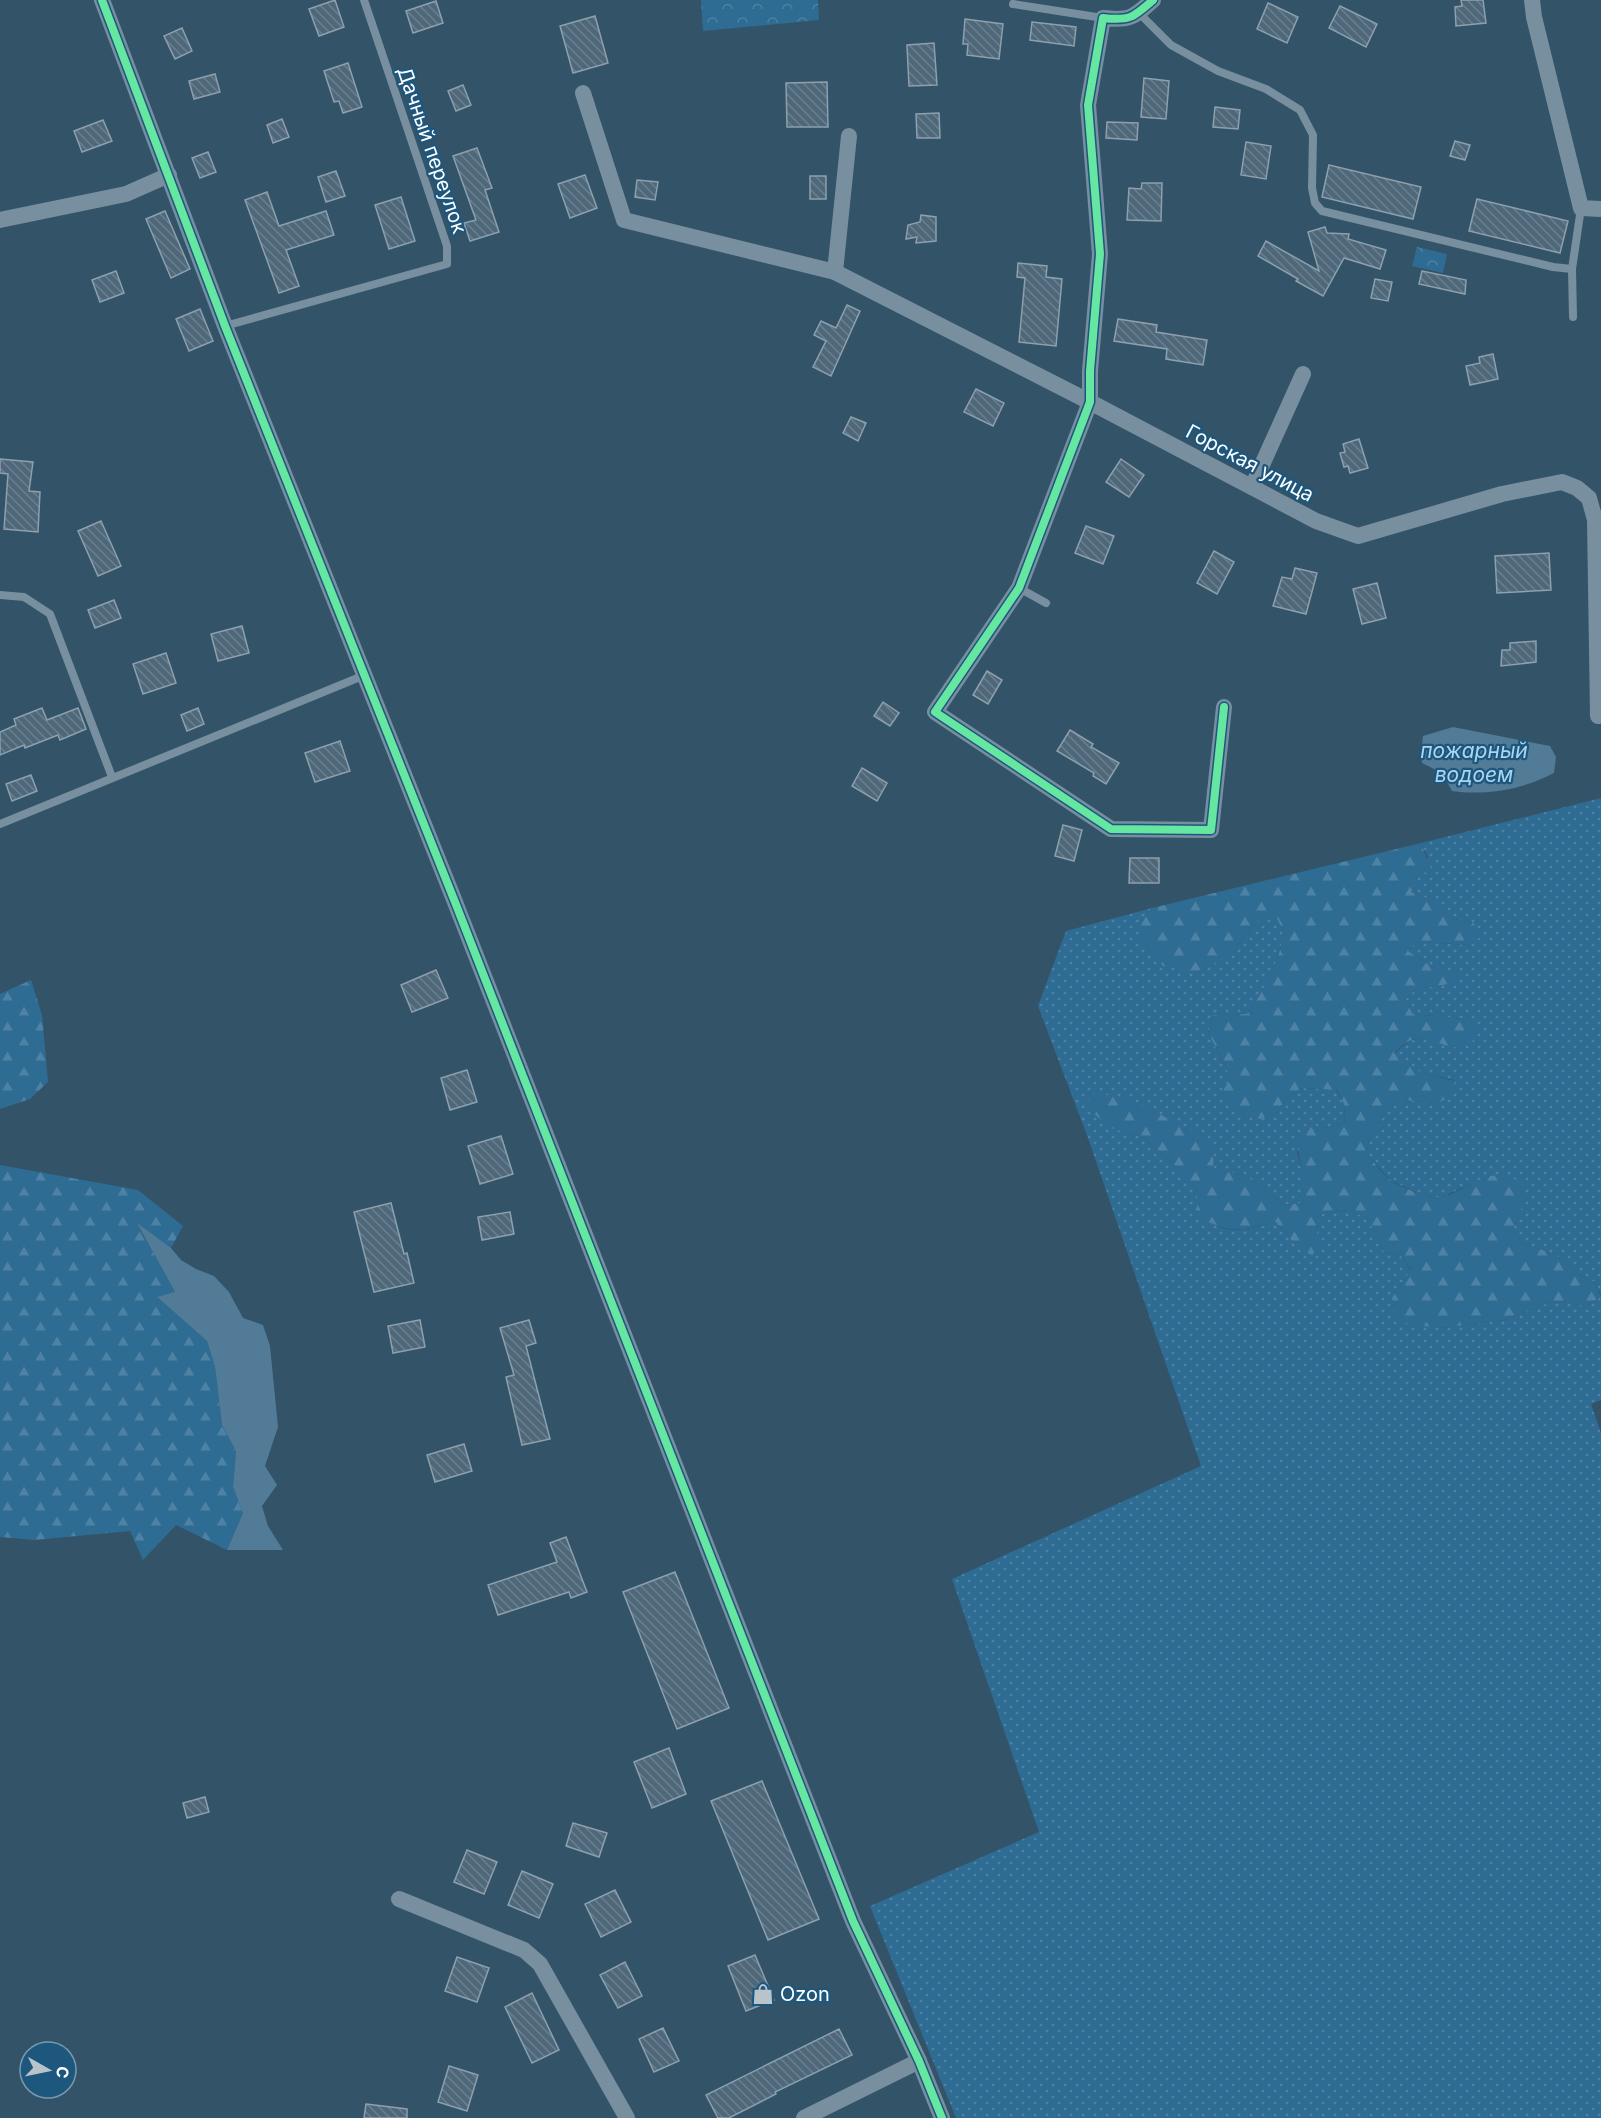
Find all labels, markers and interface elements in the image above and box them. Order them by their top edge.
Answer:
street label: Дачный переулок [392,63,472,237]
street label: Горская улица [1182,419,1318,507]
water label: пожарный водоем [1420,738,1528,787]
shop icon: Ozon [751,1982,775,2006]
place label: Ozon [780,1982,830,2006]
north arrow [18,2040,78,2100]
text: С [52,2065,74,2080]

